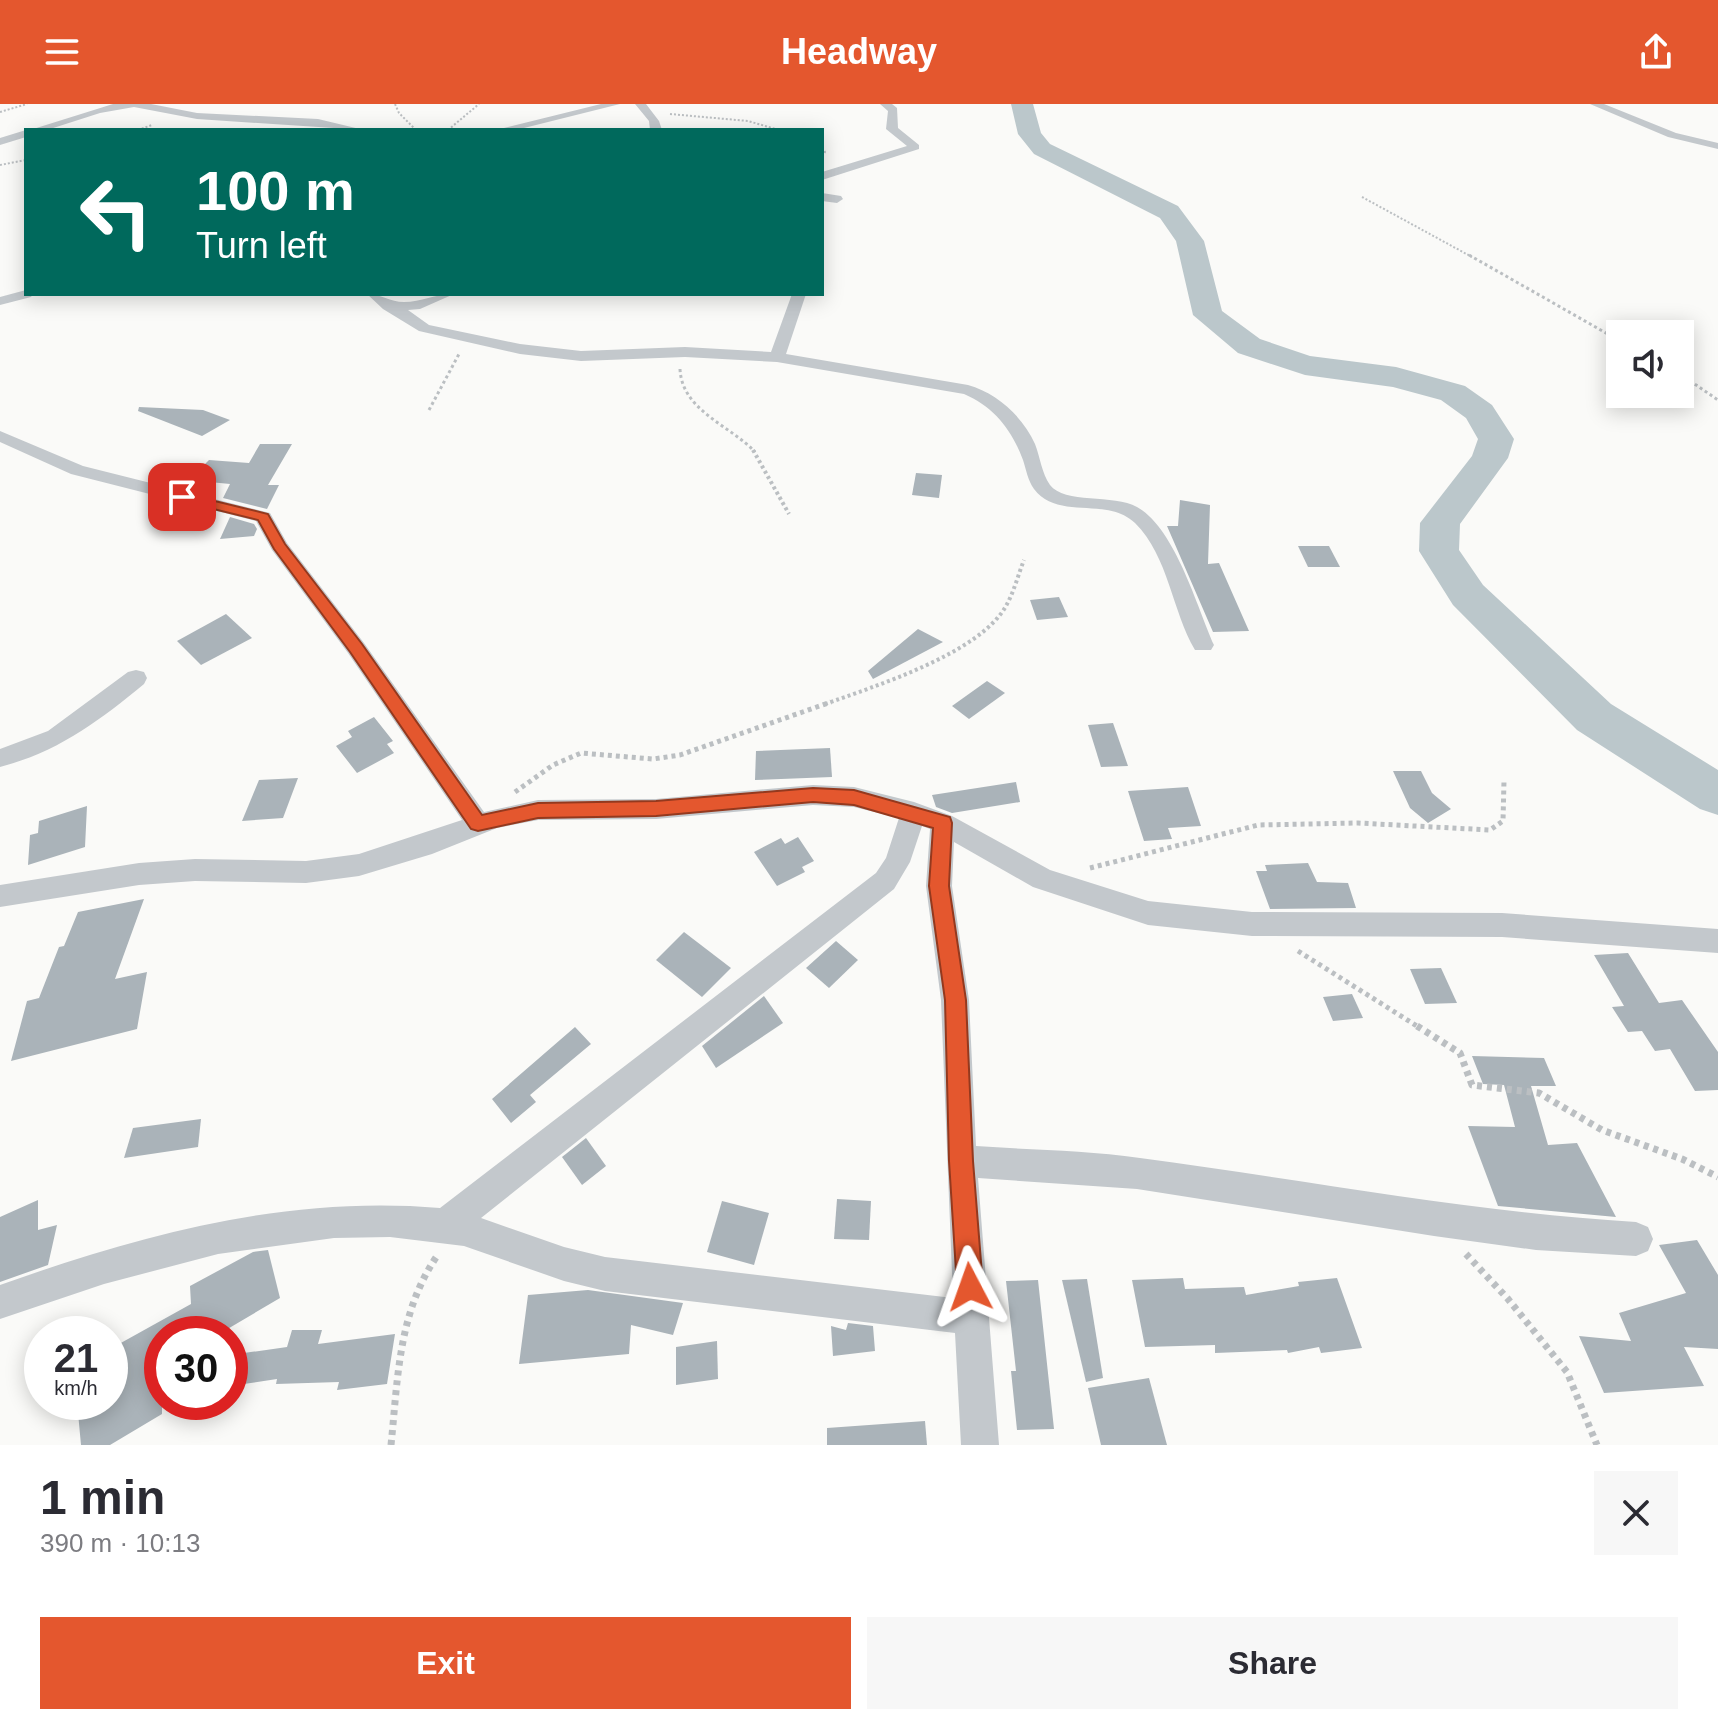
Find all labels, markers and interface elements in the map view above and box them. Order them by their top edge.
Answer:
icon: menu [40,30,84,74]
icon: share [1634,30,1678,74]
text: Headway [781,31,937,72]
text: 100 m [196,159,355,222]
icon: left [64,160,168,264]
text: Turn left [196,225,327,266]
map controls [1606,320,1694,408]
button: sound [1606,320,1694,408]
pin [148,463,216,531]
icon: arrive [160,475,204,519]
position arrow [928,1245,1012,1329]
speed limit sign: 30 [144,1316,248,1420]
text: 21 [54,1336,98,1380]
text: km/h [54,1377,98,1399]
text: 1 min [40,1471,165,1524]
button: close [1594,1471,1678,1555]
text: 390 m · 10:13 [40,1528,200,1558]
button: Exit [40,1617,851,1709]
button: Share [867,1617,1678,1709]

